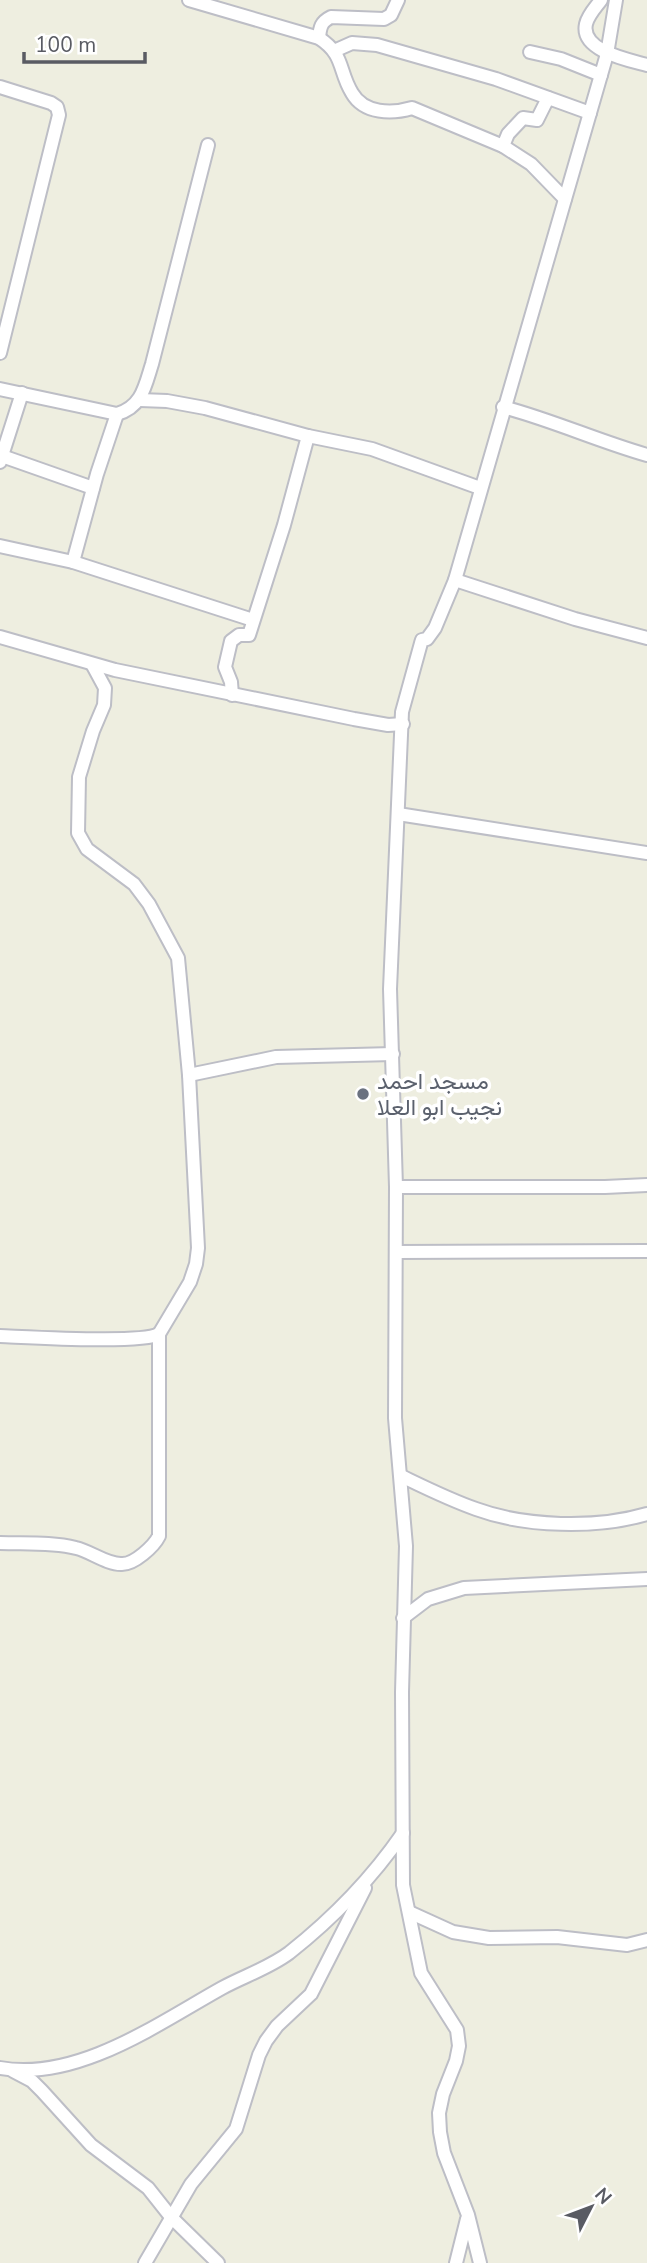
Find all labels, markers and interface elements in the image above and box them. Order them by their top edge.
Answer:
scale bar [24,21,145,65]
text: 100 m [35,31,96,59]
place label: مسجد احمد نجيب ابو العلا [377,1066,502,1123]
marker: مسجد احمد نجيب ابو العلا [355,1086,371,1102]
north arrow [556,2172,626,2242]
text: N [588,2182,617,2210]

